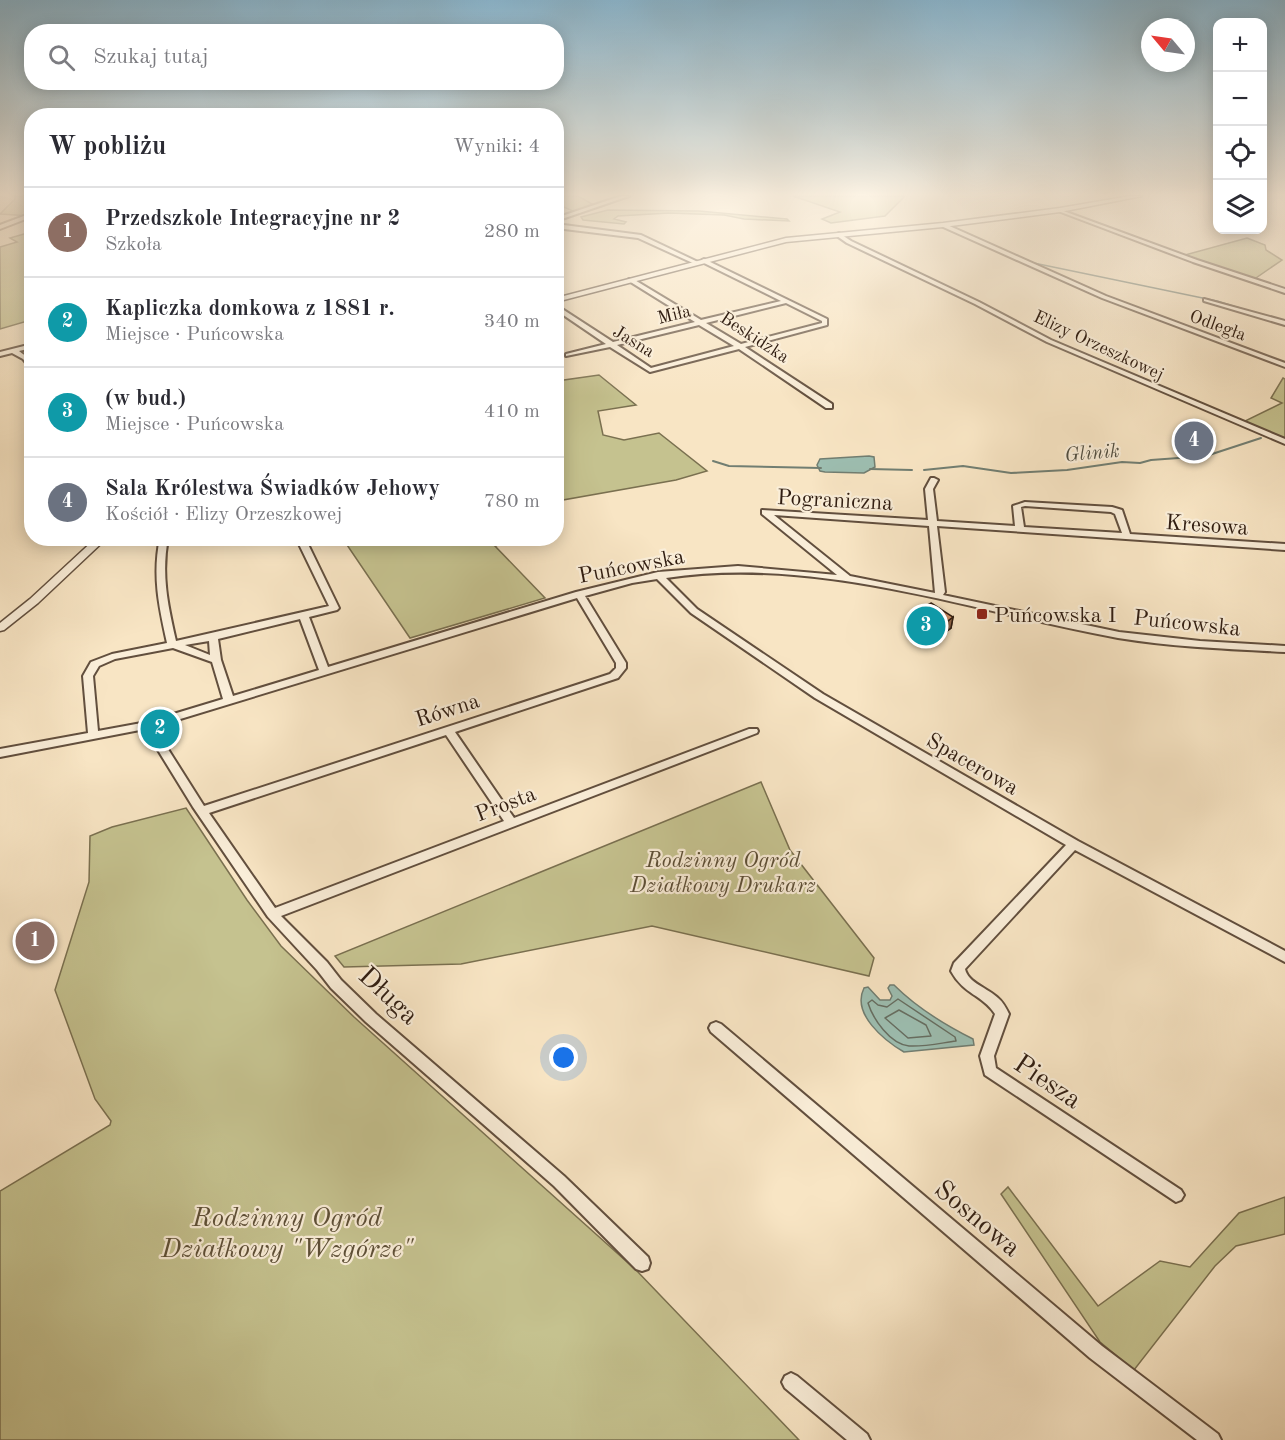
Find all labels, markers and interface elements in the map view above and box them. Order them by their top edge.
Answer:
north arrow [1141,18,1195,72]
map controls [1213,18,1267,234]
button: + [1213,18,1267,72]
search box [24,24,564,90]
icon: search [45,41,78,74]
text: Szukaj tutaj [93,46,209,68]
button: − [1213,72,1267,126]
button: locate [1213,126,1267,180]
text: W pobliżu [48,134,166,160]
text: Wyniki: 4 [453,137,540,157]
button: layers [1213,180,1267,234]
text: Przedszkole Integracyjne nr 2 [105,208,400,230]
text: 1 [62,222,73,242]
text: 280 m [484,222,540,242]
text: Szkoła [105,235,162,255]
text: Kapliczka domkowa z 1881 r. [105,298,395,320]
street label: Miła [656,302,693,328]
street label: Odległa [1187,307,1248,344]
street label: Elizy Orzeszkowej [1031,308,1167,384]
street label: Beskidzka [717,309,792,367]
text: 2 [62,312,73,332]
text: 340 m [484,312,540,332]
street label: Jasna [610,323,658,361]
text: Miejsce · Puńcowska [105,325,284,345]
text: (w bud.) [105,388,186,410]
text: 3 [62,402,73,422]
text: 410 m [484,402,540,422]
text: Miejsce · Puńcowska [105,415,284,435]
pin: 4 [1174,418,1214,464]
water label: Glinik [1064,442,1121,466]
text: Sala Królestwa Świadków Jehowy [105,478,440,500]
street label: Pograniczna [776,487,894,515]
text: 4 [62,492,73,512]
text: 780 m [484,492,540,512]
text: Kościół · Elizy Orzeszkowej [105,505,343,525]
street label: Kresowa [1165,512,1249,540]
street label: Puńcowska [576,546,686,588]
pin: 3 [906,604,946,648]
place label: Puńcowska I [994,605,1117,627]
marker: Puńcowska I [975,607,989,621]
street label: Puńcowska [1132,607,1242,641]
street label: Równa [413,690,483,732]
pin: 2 [140,706,180,752]
street label: Spacerowa [922,730,1022,800]
street label: Prosta [472,783,539,826]
park label: Rodzinny Ogród Działkowy Drukarz [629,850,816,897]
pin: 1 [15,918,54,964]
street label: Długa [353,962,423,1030]
your location [549,1043,578,1072]
street label: Piesza [1009,1050,1086,1114]
street label: Sosnowa [929,1176,1025,1263]
park label: Rodzinny Ogród Działkowy "Wzgórze" [160,1205,414,1263]

